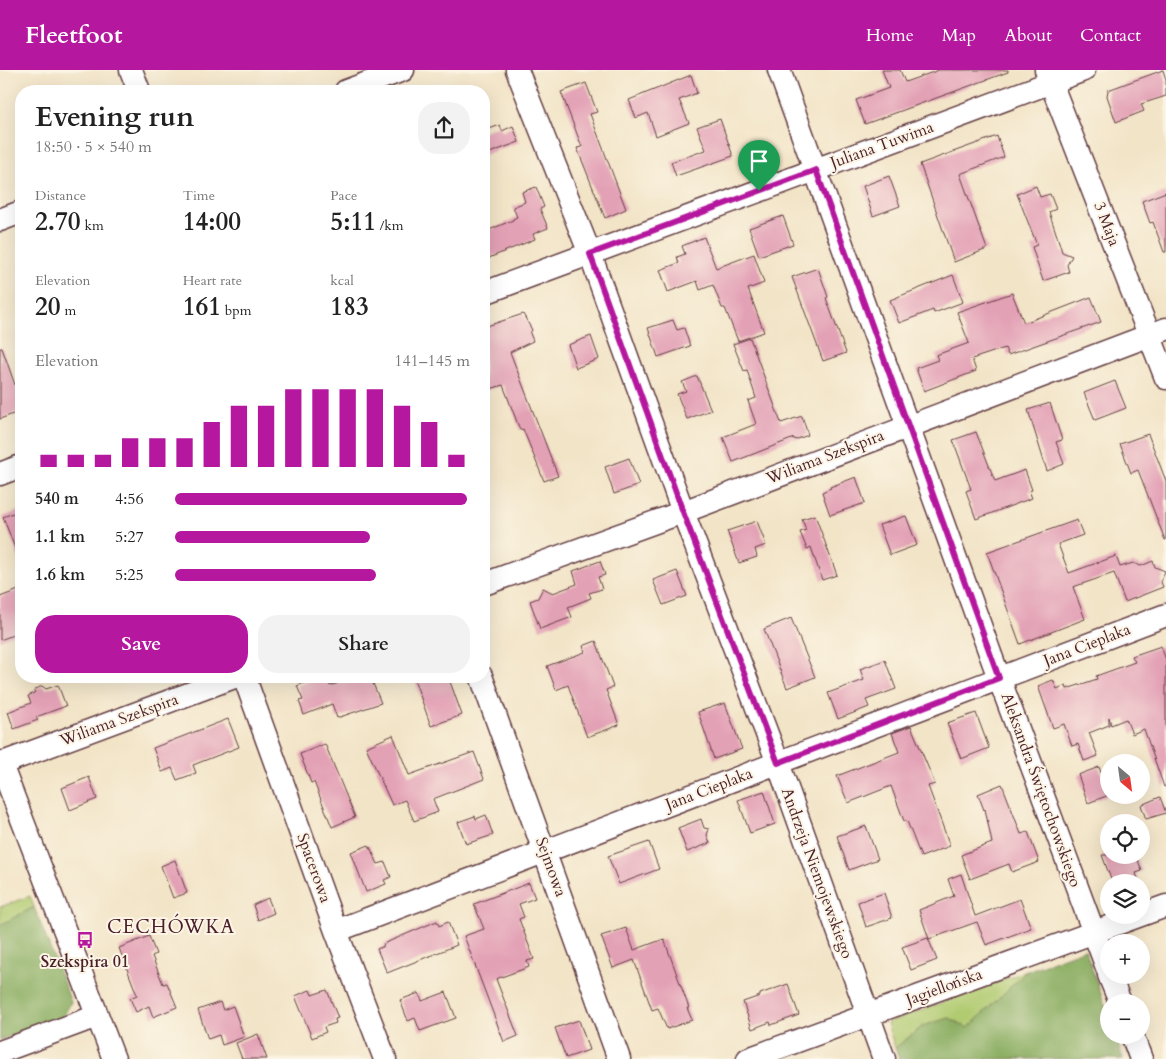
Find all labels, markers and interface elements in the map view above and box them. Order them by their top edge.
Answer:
text: Fleetfoot [25,19,122,52]
text: Home [866,23,914,48]
text: Map [942,23,976,48]
text: About [1004,23,1052,48]
text: Contact [1080,23,1141,48]
text: Evening run [35,98,194,136]
button: share [418,102,470,154]
street label: Juliana Tuwima [825,116,937,175]
text: 18:50 · 5 × 540 m [35,136,152,158]
pin [738,140,780,191]
icon: arrive [745,147,773,175]
text: Distance [35,186,86,205]
text: Time [183,186,215,205]
text: Pace [330,186,357,205]
street label: 3 Maja [1089,199,1126,249]
text: 2.70 [35,205,81,239]
text: 14:00 [183,205,241,239]
text: 5:11 [330,205,376,239]
text: km [81,216,104,235]
text: /km [376,216,404,235]
text: Elevation [35,271,91,290]
text: Heart rate [183,271,242,290]
text: kcal [330,271,354,290]
text: 20 [35,290,61,324]
text: 161 [183,290,221,324]
text: 183 [330,290,369,324]
text: m [61,301,76,320]
text: bpm [221,301,252,320]
text: Elevation [35,350,99,372]
text: 141–145 m [394,350,470,372]
street label: Wiliama Szekspira [762,424,887,490]
text: 540 m [35,488,79,510]
text: 4:56 [115,488,144,510]
text: 1.1 km [35,526,85,548]
text: 5:27 [115,526,144,548]
text: 1.6 km [35,564,85,586]
text: 5:25 [115,564,144,586]
button: Save [35,615,248,673]
button: Share [258,615,470,673]
street label: Jana Cieplaka [1038,618,1134,672]
street label: Wiliama Szekspira [56,688,181,752]
street label: Aleksandra Świętochowskiego [996,690,1087,891]
north arrow [1100,754,1150,804]
map controls [1100,754,1150,1044]
street label: Jana Cieplaka [660,762,756,816]
street label: Andrzeja Niemojewskiego [776,784,858,962]
button: locate [1100,814,1150,864]
street label: Spacerowa [291,830,337,906]
street label: Sejmowa [530,834,572,900]
button: layers [1100,874,1150,924]
district label: CECHÓWKA [107,913,235,940]
bus stop icon: Szekspira 01 [75,930,95,950]
button: + [1100,934,1150,984]
place label: Szekspira 01 [41,951,129,973]
street label: Jagiellońska [901,963,985,1012]
button: − [1100,994,1150,1044]

